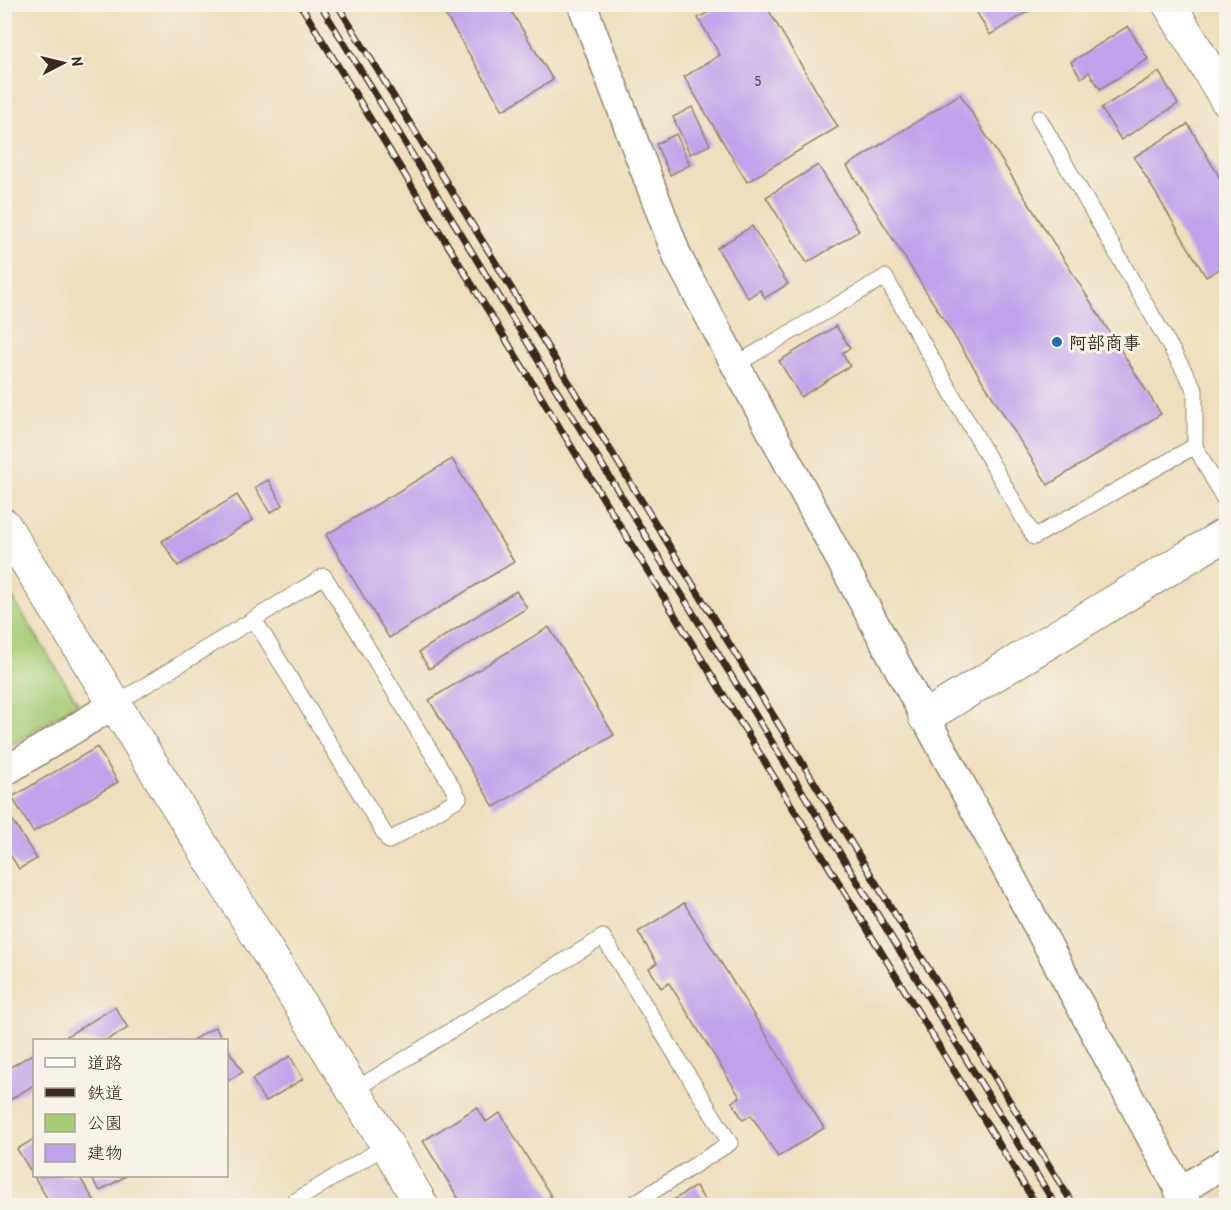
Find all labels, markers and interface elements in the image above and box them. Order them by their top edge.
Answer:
north arrow [33,33,93,93]
text: N [66,56,89,67]
house number: 5 [755,70,762,91]
place label: 阿部商事 [1069,330,1141,355]
marker: 阿部商事 [1050,335,1064,349]
legend [33,1039,228,1177]
text: 道路 [87,1050,123,1075]
text: 鉄道 [87,1080,123,1105]
text: 公園 [87,1110,123,1135]
text: 建物 [87,1140,123,1165]

